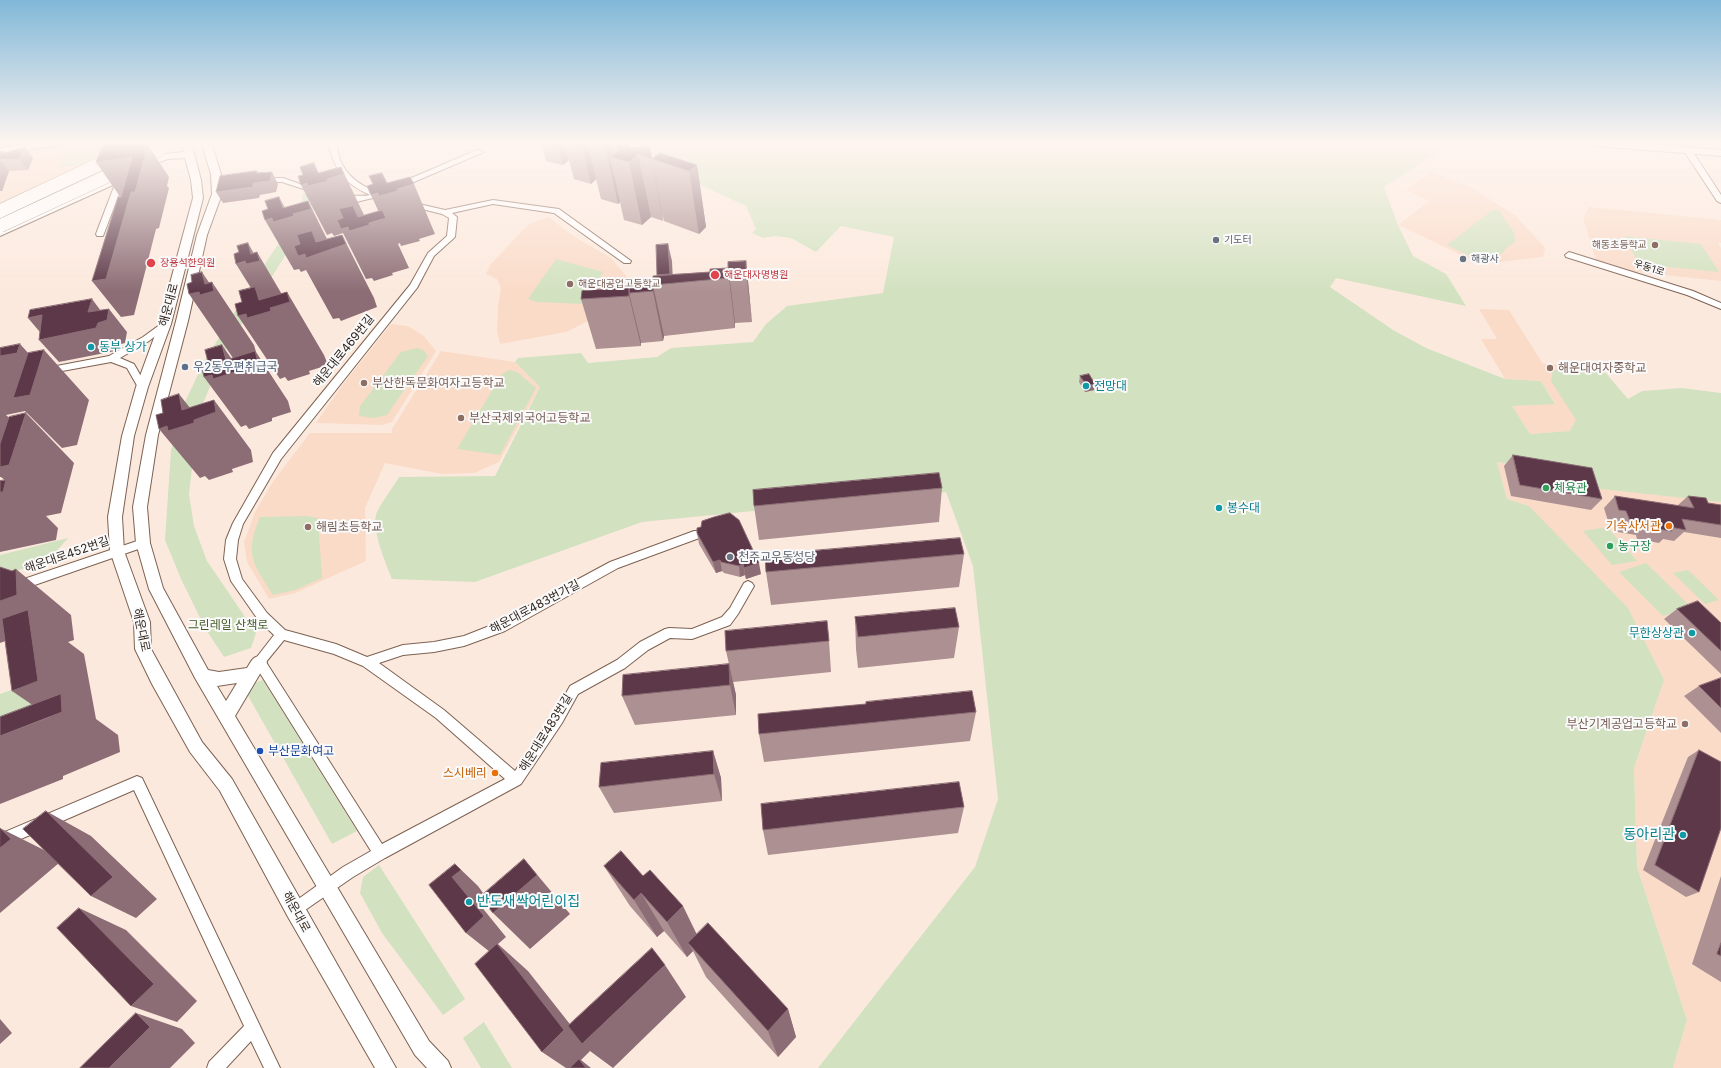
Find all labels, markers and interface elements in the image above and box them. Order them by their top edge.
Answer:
place label: 기도터 [1224,234,1252,246]
marker: 기도터 [1211,235,1221,245]
place label: 해동초등학교 [1592,239,1647,251]
marker: 해동초등학교 [1650,240,1660,250]
place label: 해광사 [1471,253,1499,265]
marker: 해광사 [1458,254,1468,264]
marker: 장용석한의원 [145,257,157,269]
place label: 장용석한의원 [160,257,215,269]
street label: 우동1로 [1632,257,1666,279]
marker: 해운대자명병원 [709,269,721,281]
place label: 해운대자명병원 [724,269,788,281]
place label: 해운대공업고등학교 [578,278,661,290]
marker: 해운대공업고등학교 [565,279,575,289]
street label: 해운대로 [156,282,182,328]
street label: 해운대로469번길 [310,312,378,390]
place label: 동부 상가 [99,340,147,354]
marker: 동부 상가 [86,342,96,352]
place label: 우2동우편취급국 [193,360,278,374]
place label: 해운대여자중학교 [1558,361,1646,375]
marker: 우2동우편취급국 [180,362,190,372]
marker: 해운대여자중학교 [1545,363,1555,373]
place label: 부산한독문화여자고등학교 [372,376,504,390]
marker: 부산한독문화여자고등학교 [359,378,369,388]
place label: 전망대 [1094,379,1127,393]
marker: 전망대 [1081,381,1091,391]
place label: 부산국제외국어고등학교 [469,411,590,425]
marker: 부산국제외국어고등학교 [456,413,466,423]
place label: 체육관 [1554,481,1587,495]
marker: 체육관 [1541,483,1551,493]
place label: 봉수대 [1227,501,1260,515]
marker: 봉수대 [1214,503,1224,513]
place label: 기숙사서관 [1606,519,1661,533]
place label: 해림초등학교 [316,520,382,534]
marker: 기숙사서관 [1664,521,1674,531]
marker: 해림초등학교 [303,522,313,532]
street label: 해운대로452번길 [23,534,111,576]
place label: 농구장 [1618,539,1651,553]
marker: 농구장 [1605,541,1615,551]
place label: 천주교우동성당 [738,550,815,564]
marker: 천주교우동성당 [725,552,735,562]
street label: 해운대로483번가길 [488,577,582,637]
street label: 해운대로 [129,607,153,653]
park label: 그린레일 산책로 [188,618,268,632]
place label: 무한상상관 [1629,626,1684,640]
marker: 무한상상관 [1687,628,1697,638]
street label: 해운대로483번길 [516,692,576,774]
place label: 부산기계공업고등학교 [1567,717,1677,731]
marker: 부산기계공업고등학교 [1680,719,1690,729]
place label: 부산문화여고 [268,744,334,758]
marker: 부산문화여고 [255,746,265,756]
place label: 스시베리 [443,766,487,780]
marker: 스시베리 [490,768,500,778]
place label: 동아리관 [1623,827,1675,843]
marker: 동아리관 [1678,830,1688,840]
street label: 해운대로 [279,889,313,935]
place label: 반도새싹어린이집 [477,894,580,910]
marker: 반도새싹어린이집 [464,897,474,907]

